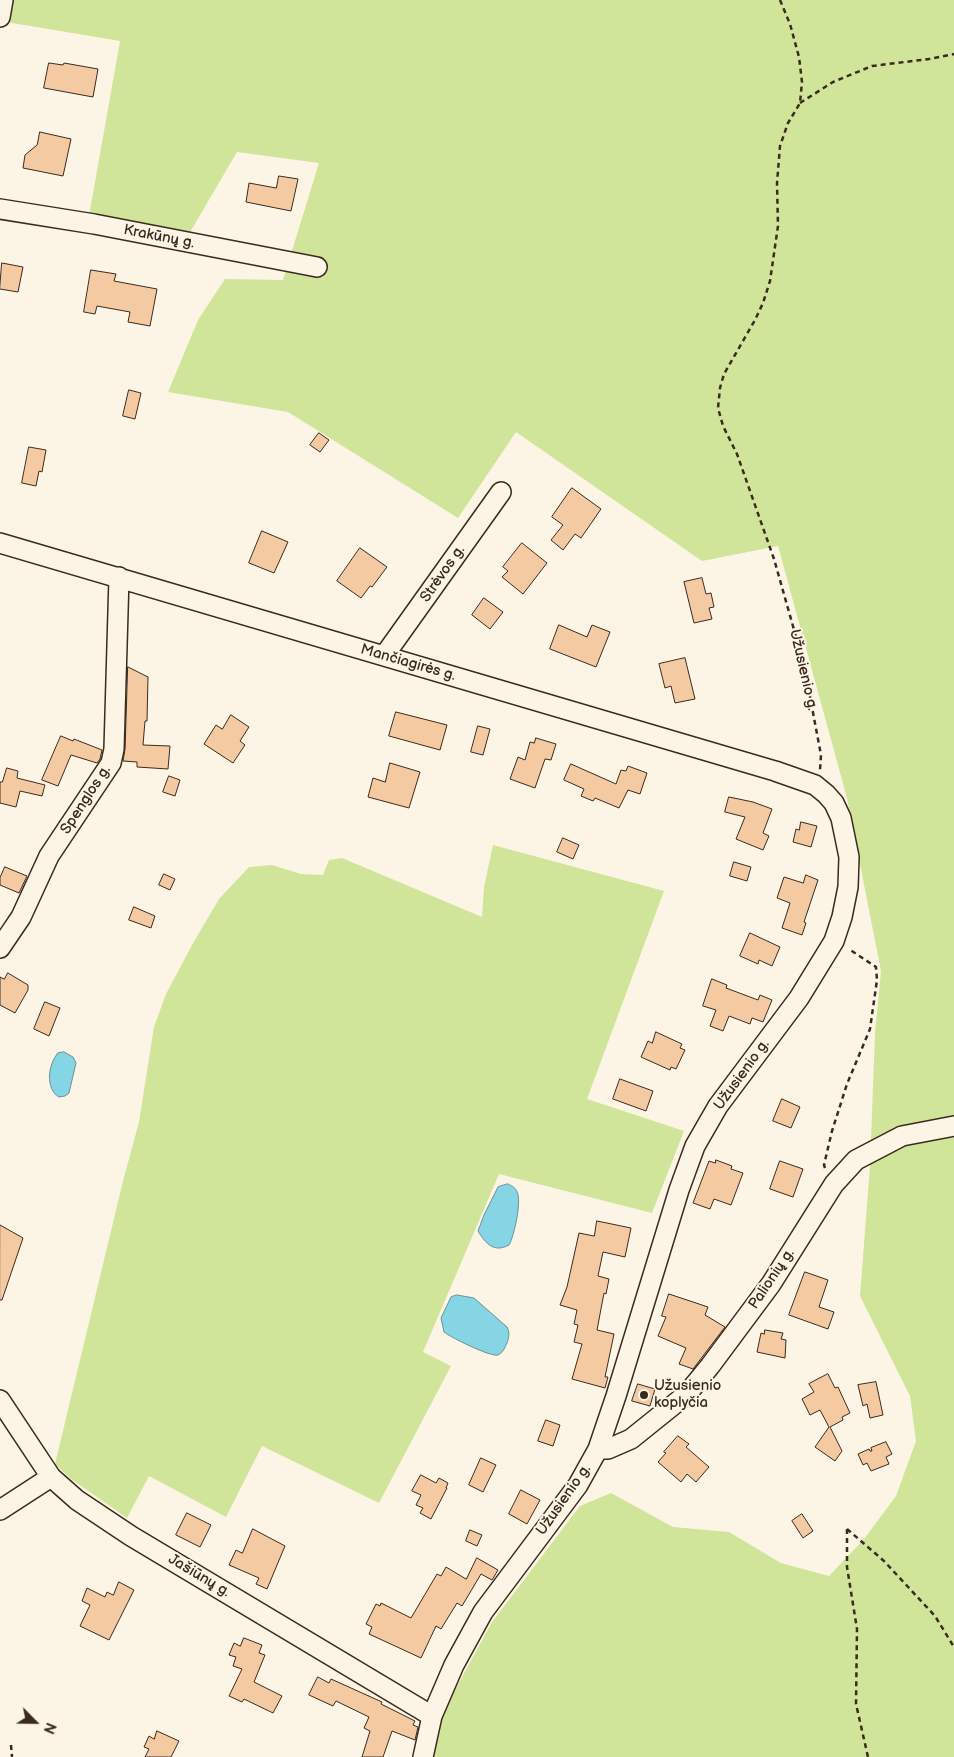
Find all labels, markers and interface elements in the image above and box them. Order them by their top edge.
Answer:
street label: Krakūnų g. [122,221,196,253]
street label: Strėvos g. [417,542,469,606]
street label: Užusienio g. [785,628,821,712]
street label: Mančiagirės g. [358,641,458,685]
street label: Spenglos g. [57,762,115,838]
street label: Užusienio g. [710,1036,774,1114]
street label: Palionių g. [745,1245,799,1313]
place label: Užusienio koplyčia [654,1377,721,1412]
marker: Užusienio koplyčia [638,1389,650,1401]
street label: Užusienio g. [533,1461,595,1539]
street label: Jašiūnų g. [165,1550,233,1602]
north arrow [10,1697,60,1747]
text: N [39,1720,59,1736]

